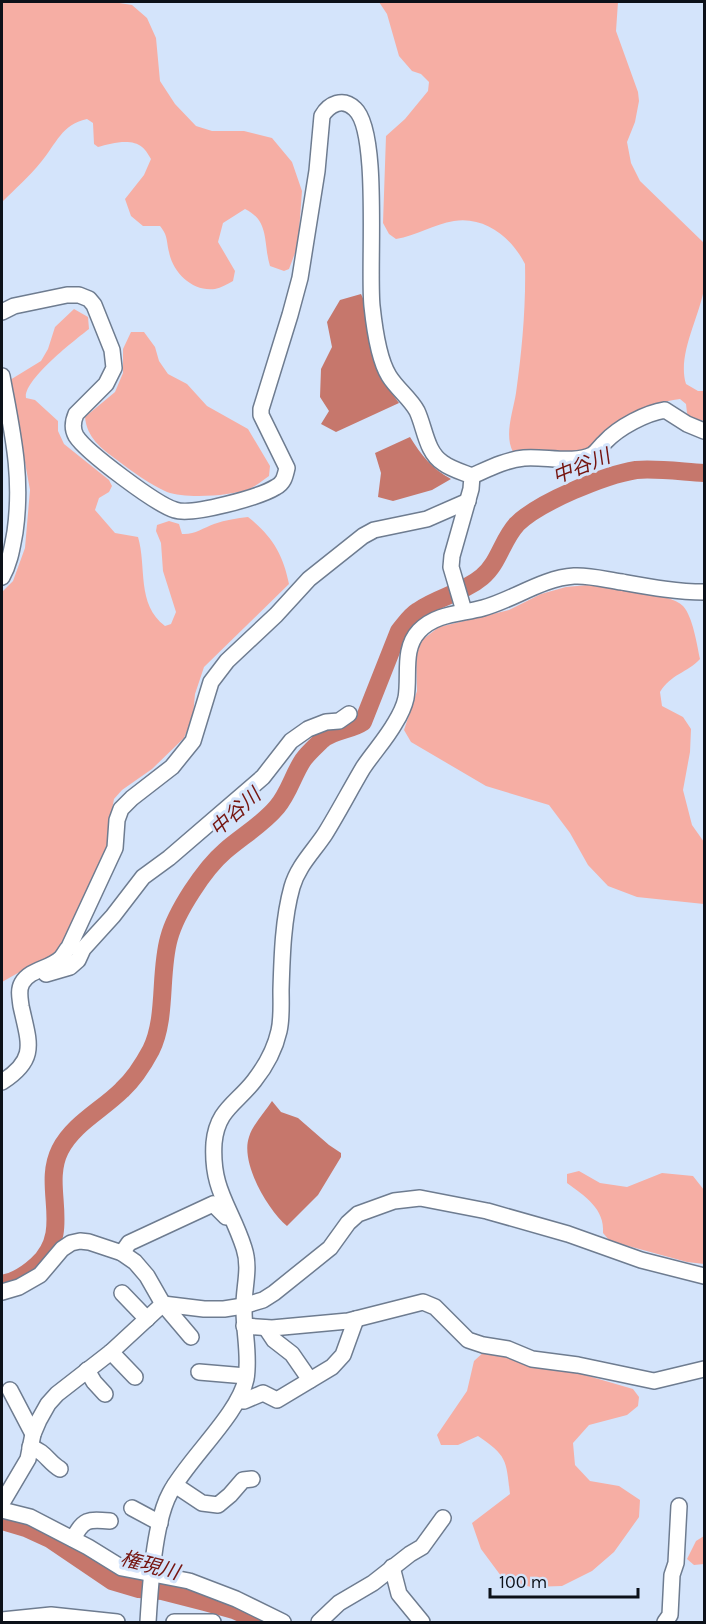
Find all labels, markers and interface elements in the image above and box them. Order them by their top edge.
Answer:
water label: 中谷川 [549,444,615,488]
water label: 中谷川 [205,782,267,841]
water label: 権現川 [118,1547,184,1585]
scale bar [490,1561,638,1599]
text: 100 m [499,1571,547,1593]

